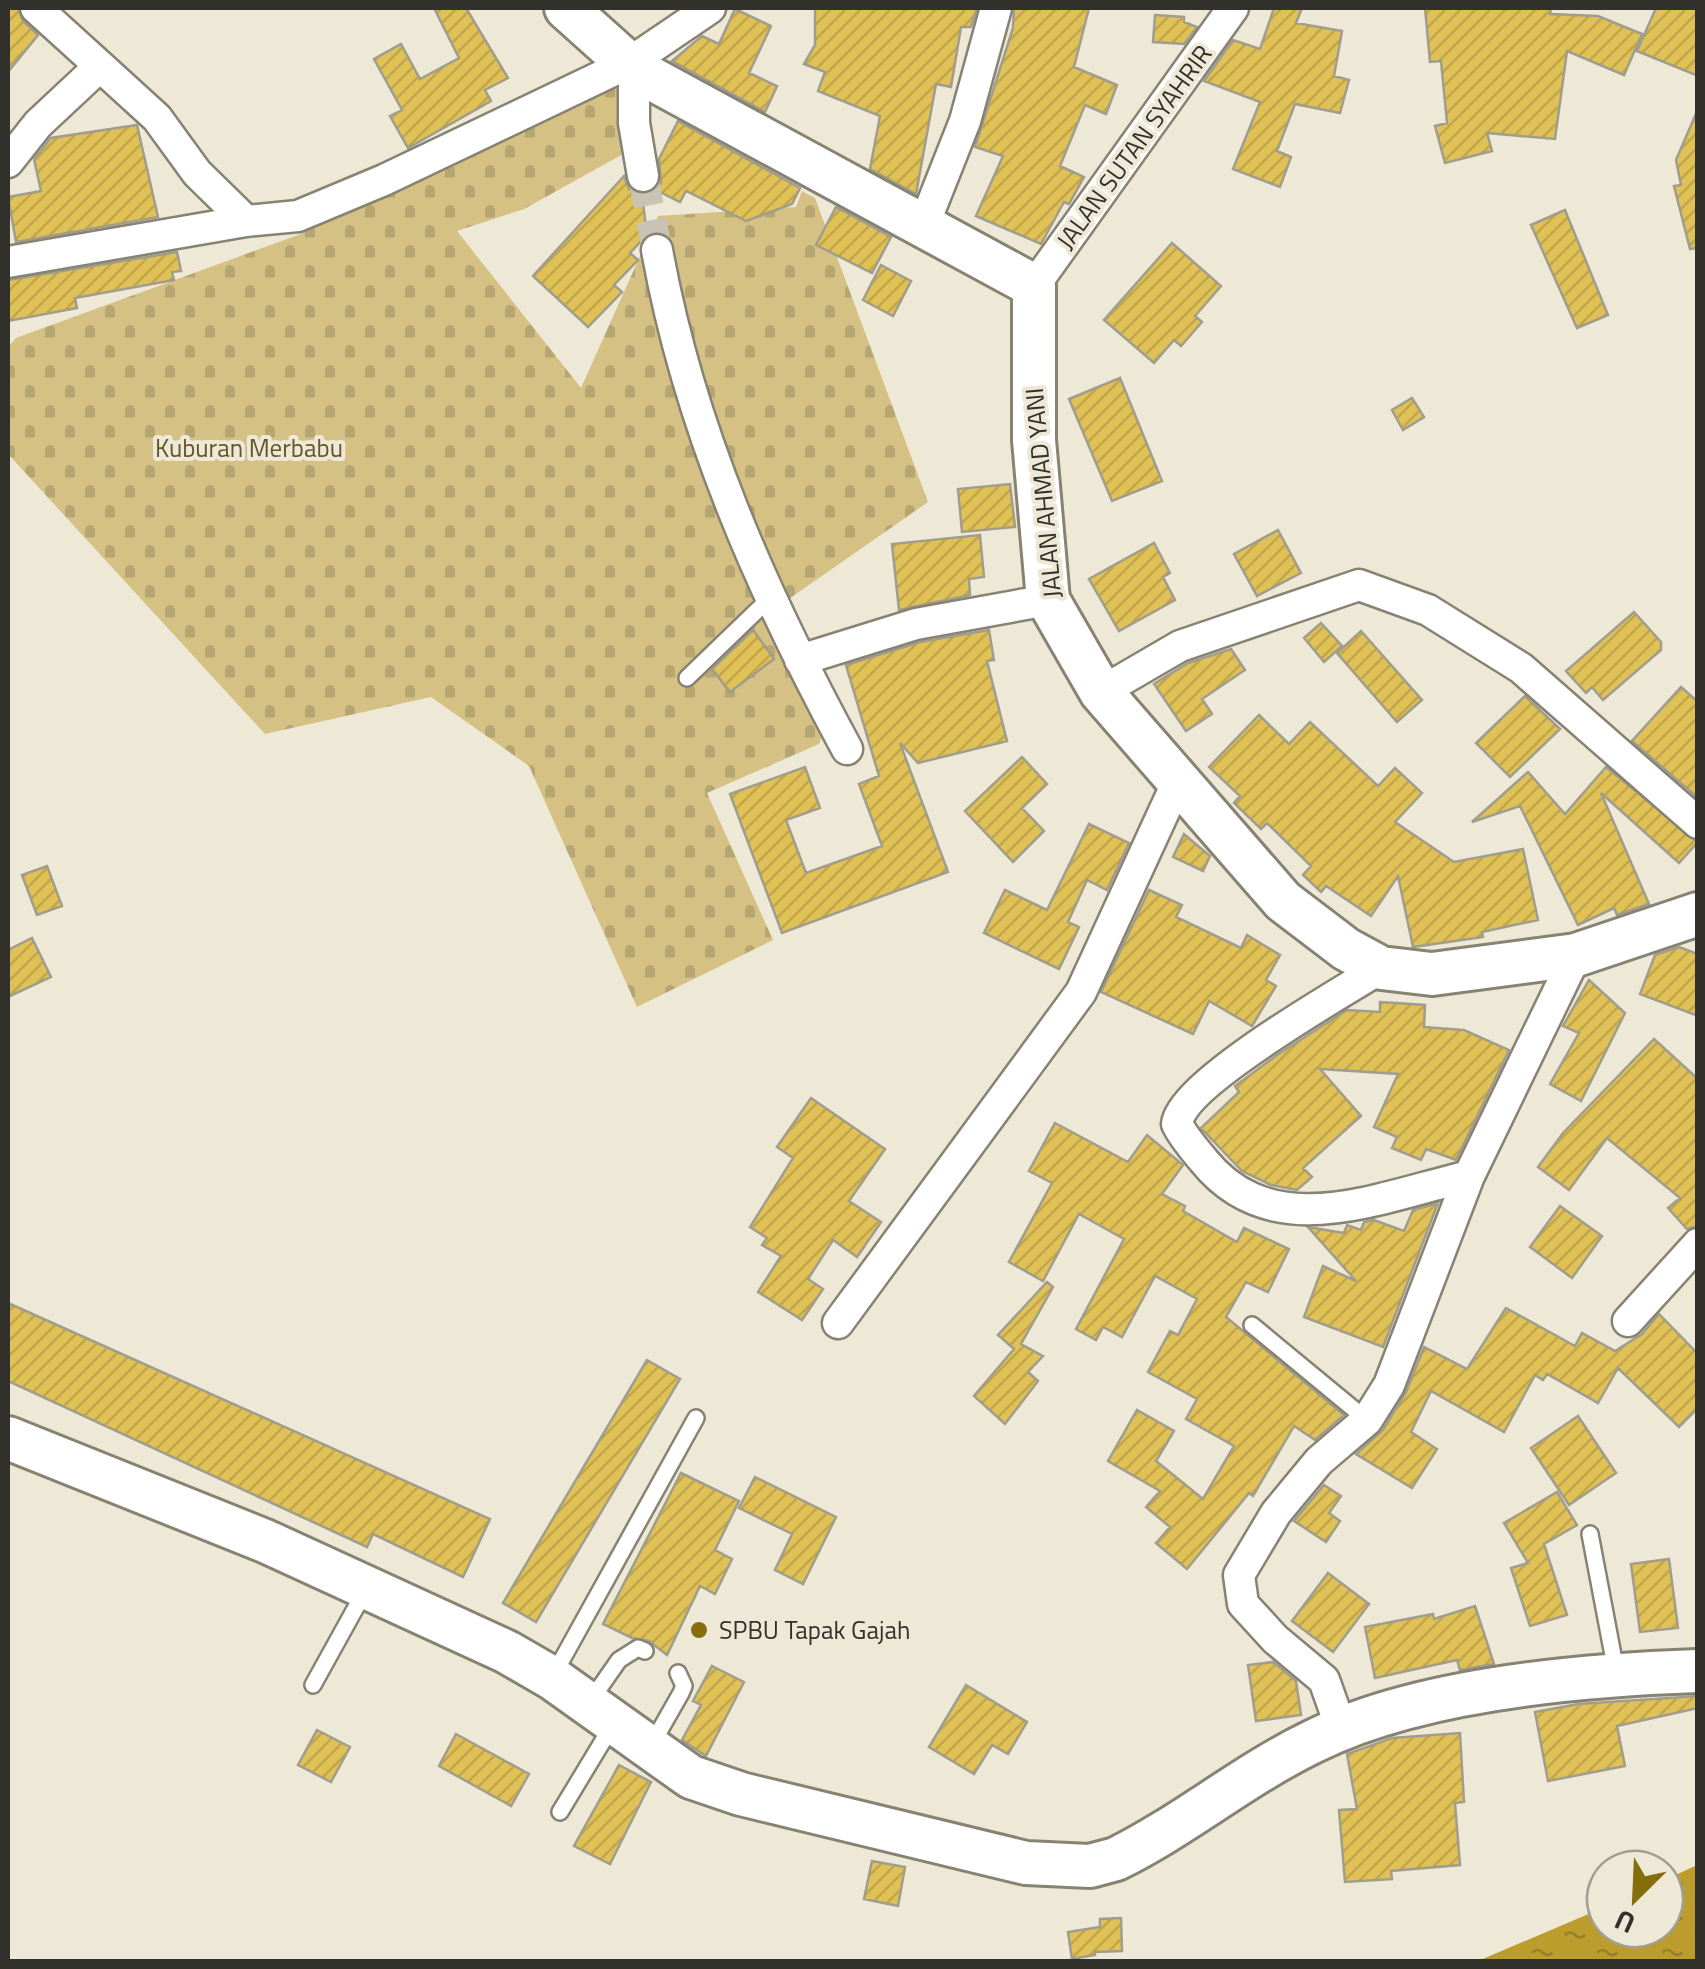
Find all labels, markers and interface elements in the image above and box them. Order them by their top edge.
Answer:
street label: JALAN SUTAN SYAHRIR [1047,37,1221,257]
street label: JALAN AHMAD YANI [1015,386,1071,600]
park label: Kuburan Merbabu [155,429,343,467]
place label: SPBU Tapak Gajah [719,1611,910,1649]
marker: SPBU Tapak Gajah [688,1619,710,1641]
north arrow [1585,1849,1685,1949]
text: U [1608,1899,1642,1946]

